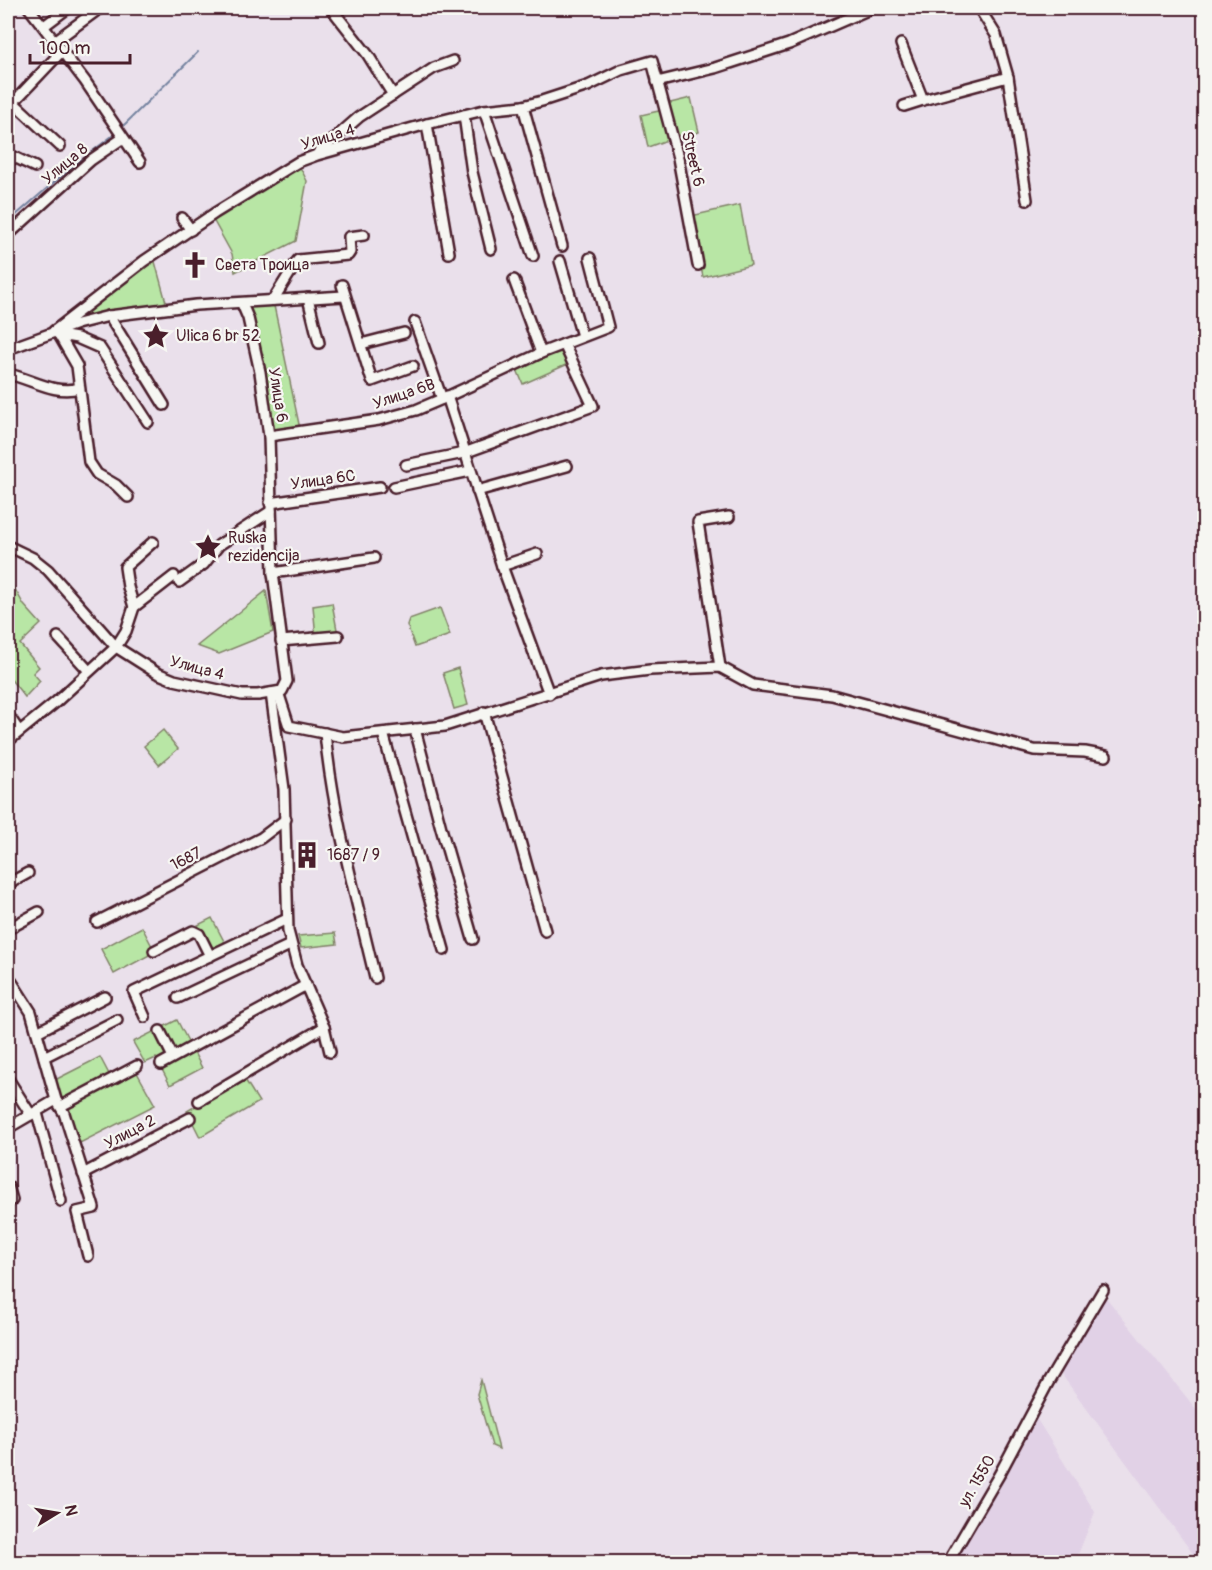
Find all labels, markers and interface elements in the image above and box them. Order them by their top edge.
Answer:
scale bar [30,27,130,65]
text: 100 m [39,37,91,60]
street label: Улица 4 [299,119,357,155]
street label: Street 6 [677,129,709,189]
street label: Улица 8 [38,139,92,189]
church icon: Света Троица [180,250,210,280]
place label: Света Троица [215,255,309,275]
place icon: Ulica 6 br 52 [141,321,171,351]
place label: Ulica 6 br 52 [176,326,260,346]
street label: Улица 6 [264,366,292,424]
street label: Улица 6B [370,374,438,414]
street label: Улица 6C [289,466,357,494]
place label: Ruska rezidencija [228,528,300,566]
place icon: Ruska rezidencija [193,532,223,562]
street label: Улица 4 [168,651,226,685]
building icon: 1687 / 9 [292,840,322,870]
street label: 1687 [167,843,205,875]
place label: 1687 / 9 [327,845,380,865]
street label: Улица 2 [101,1110,159,1154]
street label: ул. 1550 [954,1451,1000,1511]
north arrow [27,1483,87,1543]
text: N [60,1503,82,1518]

